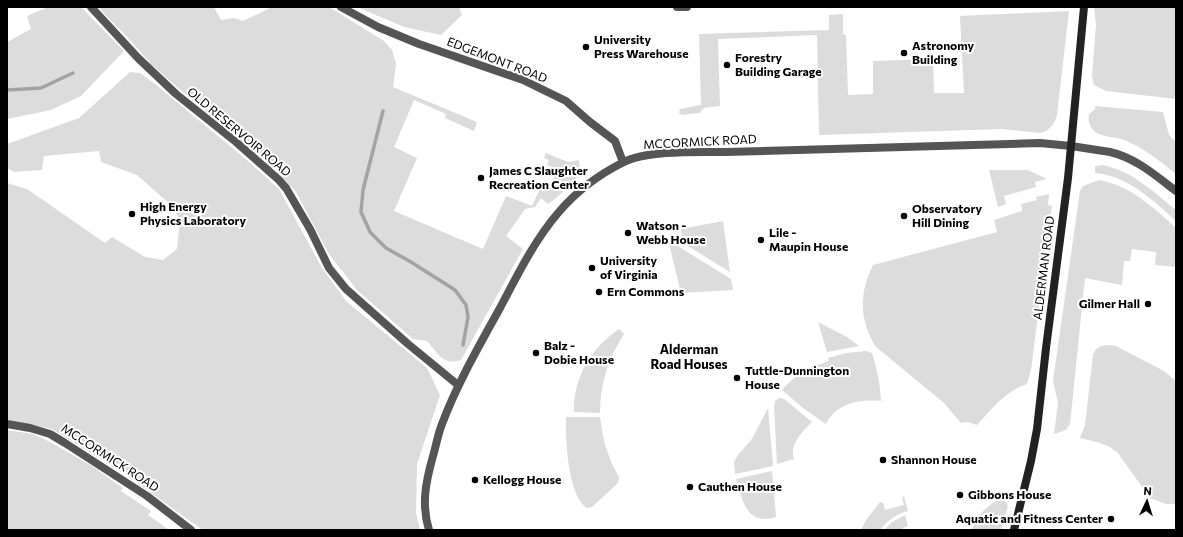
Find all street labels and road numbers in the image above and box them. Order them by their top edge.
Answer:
street label: EDGEMONT ROAD [445,33,550,85]
street label: OLD RESERVOIR ROAD [185,84,294,179]
street label: MCCORMICK ROAD [643,131,757,151]
street label: ALDERMAN ROAD [1030,215,1056,321]
street label: MCCORMICK ROAD [59,420,162,494]

